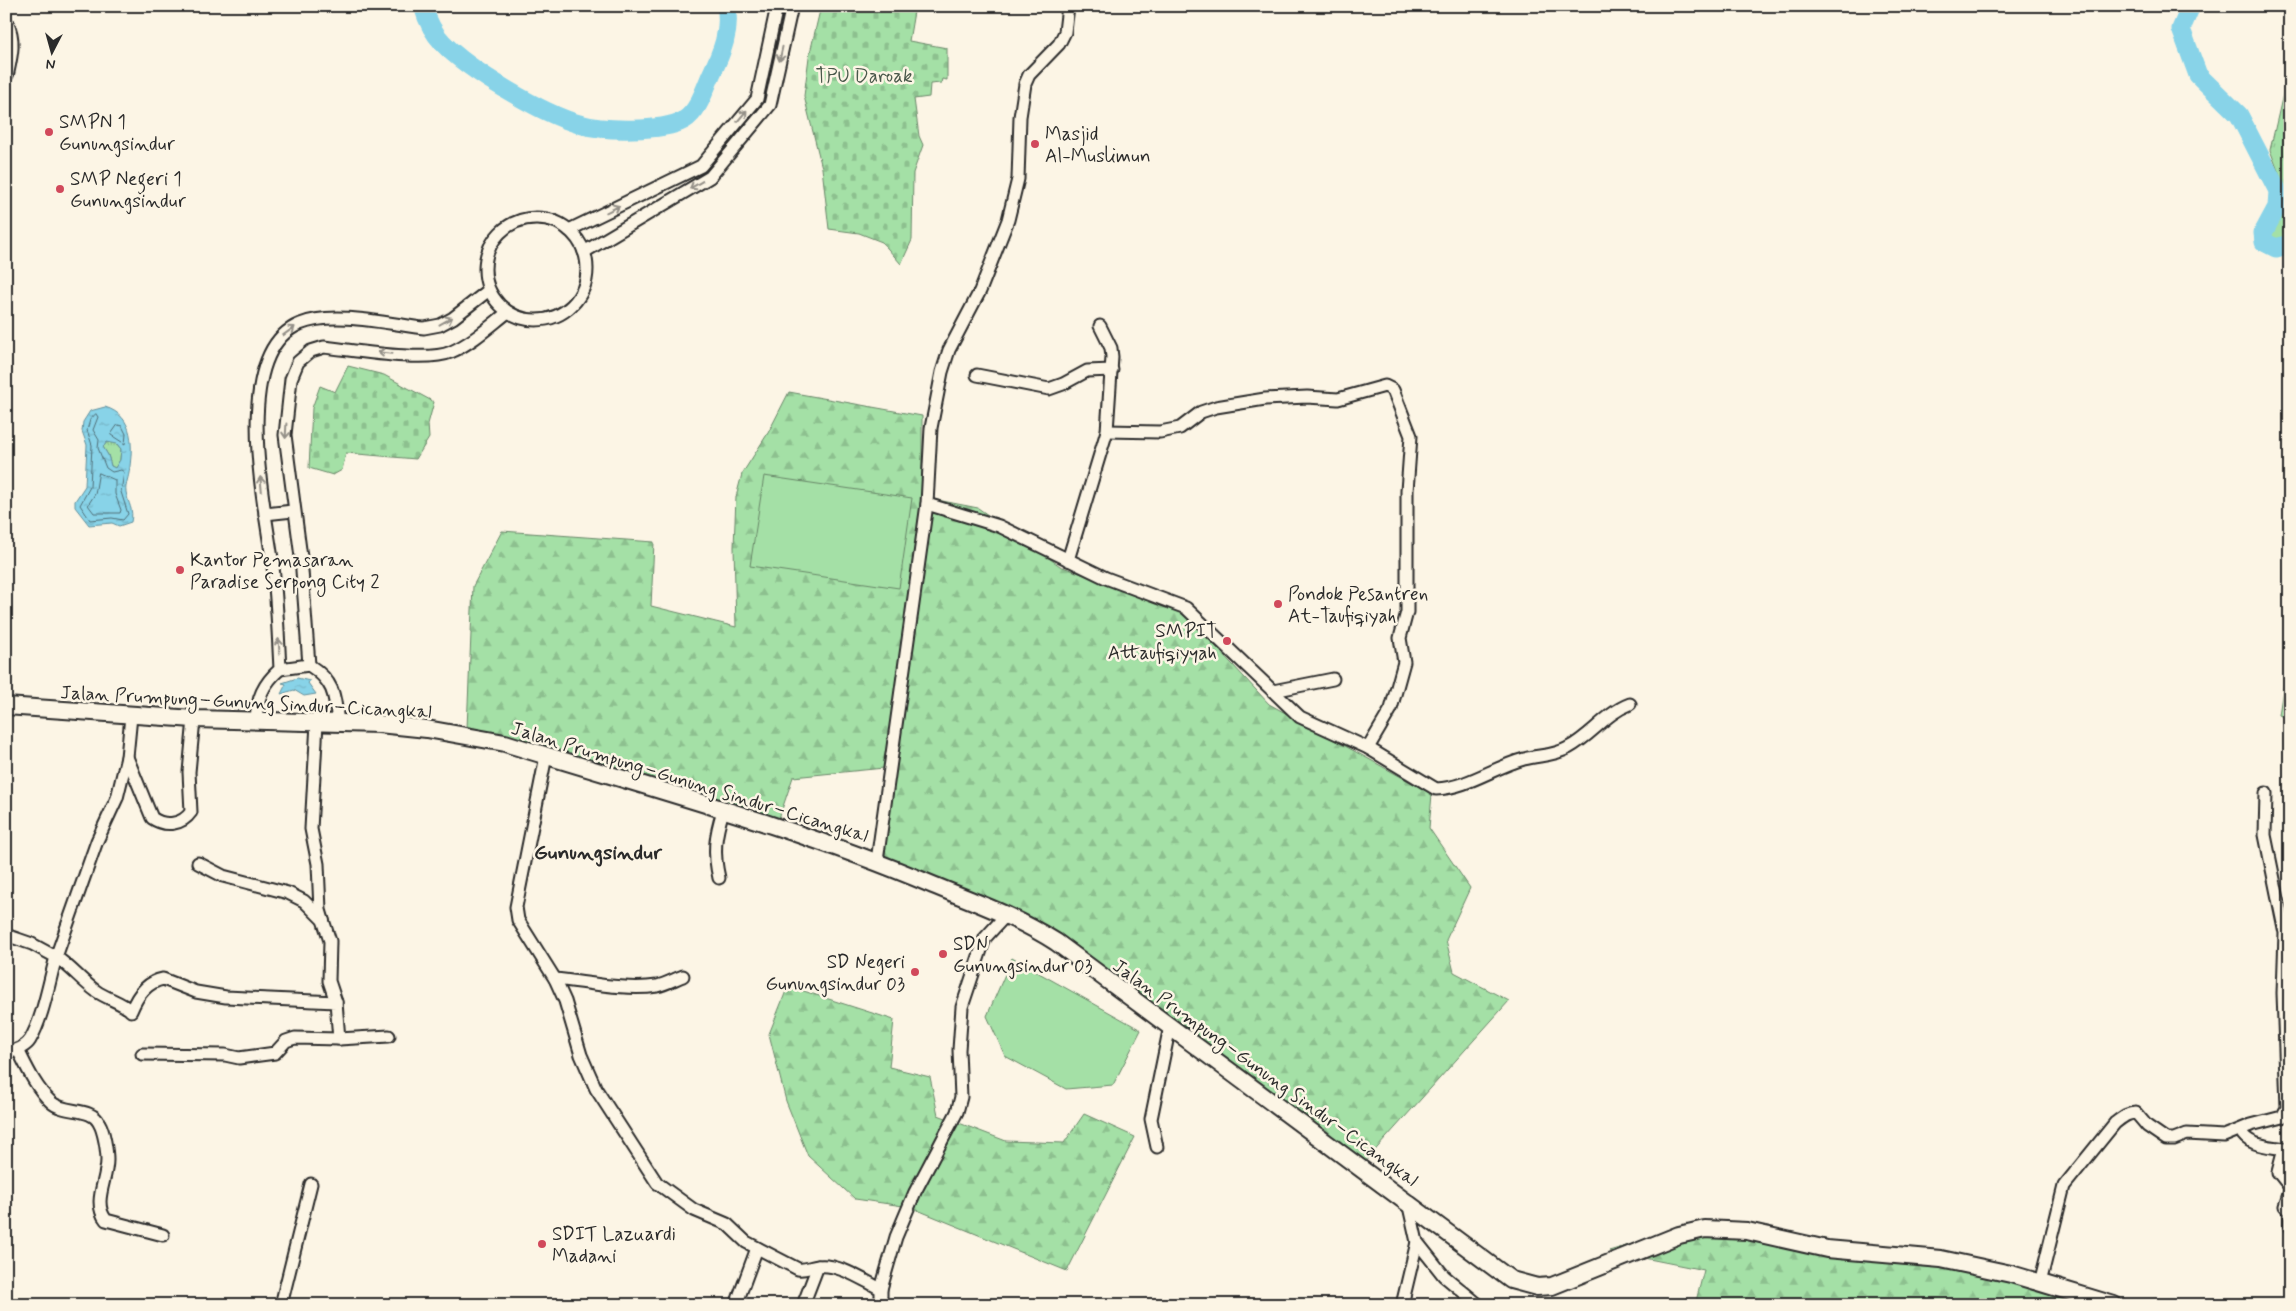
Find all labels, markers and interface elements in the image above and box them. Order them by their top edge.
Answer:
north arrow [28,28,78,78]
one-way arrow [776,45,785,61]
text: N [45,54,56,73]
park label: TPU Daroak [815,64,913,89]
place label: SMPN 1 Gunungsindur [59,110,175,158]
one-way arrow [737,110,748,123]
place label: Masjid Al-Muslimun [1045,122,1151,169]
marker: SMPN 1 Gunungsindur [43,126,55,138]
marker: Masjid Al-Muslimun [1029,138,1041,150]
place label: SMP Negeri 1 Gunungsindur [70,167,186,215]
one-way arrow [689,181,703,191]
marker: SMP Negeri 1 Gunungsindur [54,183,66,195]
one-way arrow [605,204,620,213]
one-way arrow [439,316,454,326]
one-way arrow [282,326,295,337]
one-way arrow [377,348,393,358]
one-way arrow [281,422,290,438]
one-way arrow [256,477,266,493]
place label: Kantor Pemasaran Paradise Serpong City 2 [190,548,380,597]
marker: Kantor Pemasaran Paradise Serpong City 2 [174,564,186,576]
place label: Pondok Pesantren At-Taufiqiyah [1288,582,1428,629]
marker: Pondok Pesantren At-Taufiqiyah [1272,598,1284,610]
place label: SMPIT Attaufiqiyyah [1108,619,1217,666]
marker: SMPIT Attaufiqiyyah [1221,635,1233,647]
one-way arrow [274,638,283,654]
street label: Jalan Prumpung–Gunung Sindur–Cicangkal [59,680,432,727]
street label: Jalan Prumpung–Gunung Sindur–Cicangkal [507,716,871,851]
district label: Gunungsindur [534,839,663,867]
place label: SDN Gunungsindur 03 [953,932,1093,980]
marker: SDN Gunungsindur 03 [937,948,949,960]
place label: SD Negeri Gunungsindur 03 [765,950,905,998]
street label: Jalan Prumpung–Gunung Sindur–Cicangkal [1106,954,1423,1194]
marker: SD Negeri Gunungsindur 03 [909,966,921,978]
place label: SDIT Lazuardi Madani [552,1222,676,1269]
marker: SDIT Lazuardi Madani [536,1238,548,1250]

